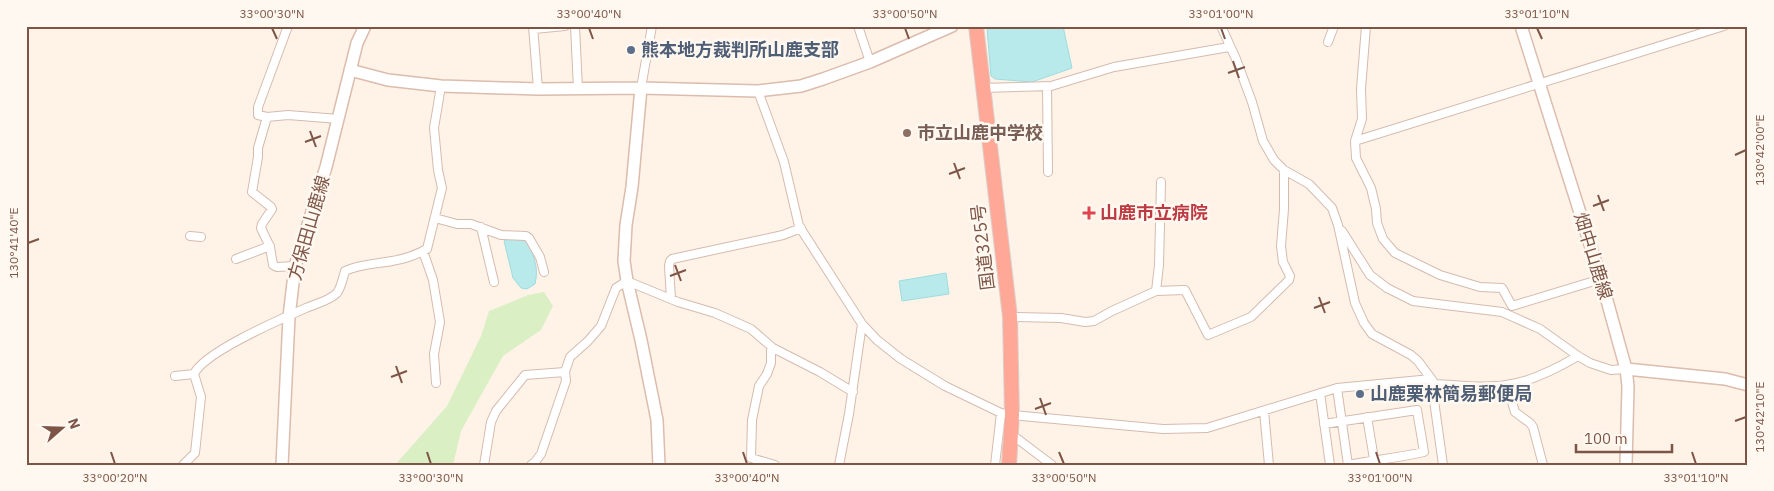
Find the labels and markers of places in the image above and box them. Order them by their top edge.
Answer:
place label: 熊本地方裁判所山鹿支部 [641,38,839,61]
marker: 熊本地方裁判所山鹿支部 [625,44,637,56]
place label: 市立山鹿中学校 [917,121,1043,144]
marker: 市立山鹿中学校 [901,127,913,139]
place label: 山鹿市立病院 [1100,201,1208,224]
marker: 山鹿市立病院 [1082,206,1096,220]
place label: 山鹿栗林簡易郵便局 [1370,382,1532,405]
marker: 山鹿栗林簡易郵便局 [1354,388,1366,400]

